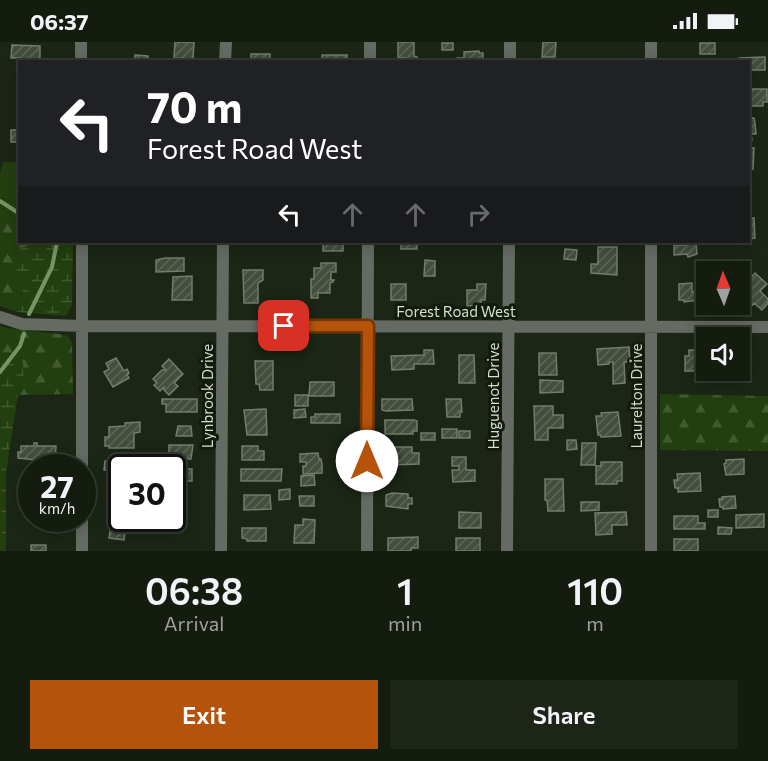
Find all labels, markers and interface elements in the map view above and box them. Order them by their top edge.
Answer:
text: 06:37 [30,8,89,35]
text: 70 m [147,80,242,132]
icon: left [48,84,126,162]
text: Forest Road West [147,132,362,165]
icon: left [273,198,306,231]
icon: ahead [336,198,369,231]
icon: ahead [399,198,432,231]
icon: right [462,198,495,231]
north arrow [696,261,750,315]
map controls [696,261,750,381]
pin [258,300,309,351]
street label: Forest Road West [396,302,516,320]
icon: arrive [267,309,300,342]
button: sound [696,327,750,381]
street label: Huguenot Drive [484,343,502,449]
street label: Laurelton Drive [627,343,645,448]
street label: Lynbrook Drive [198,344,216,448]
position arrow [335,429,399,493]
speed limit sign: 30 [108,454,186,532]
text: 27 [40,467,74,504]
text: km/h [39,499,75,517]
text: 06:38 [145,568,243,612]
text: 1 [397,568,413,612]
text: 110 [567,568,623,612]
text: Arrival [164,611,224,635]
text: min [388,611,422,635]
text: m [586,611,604,635]
button: Exit [30,680,378,749]
button: Share [390,680,738,749]

